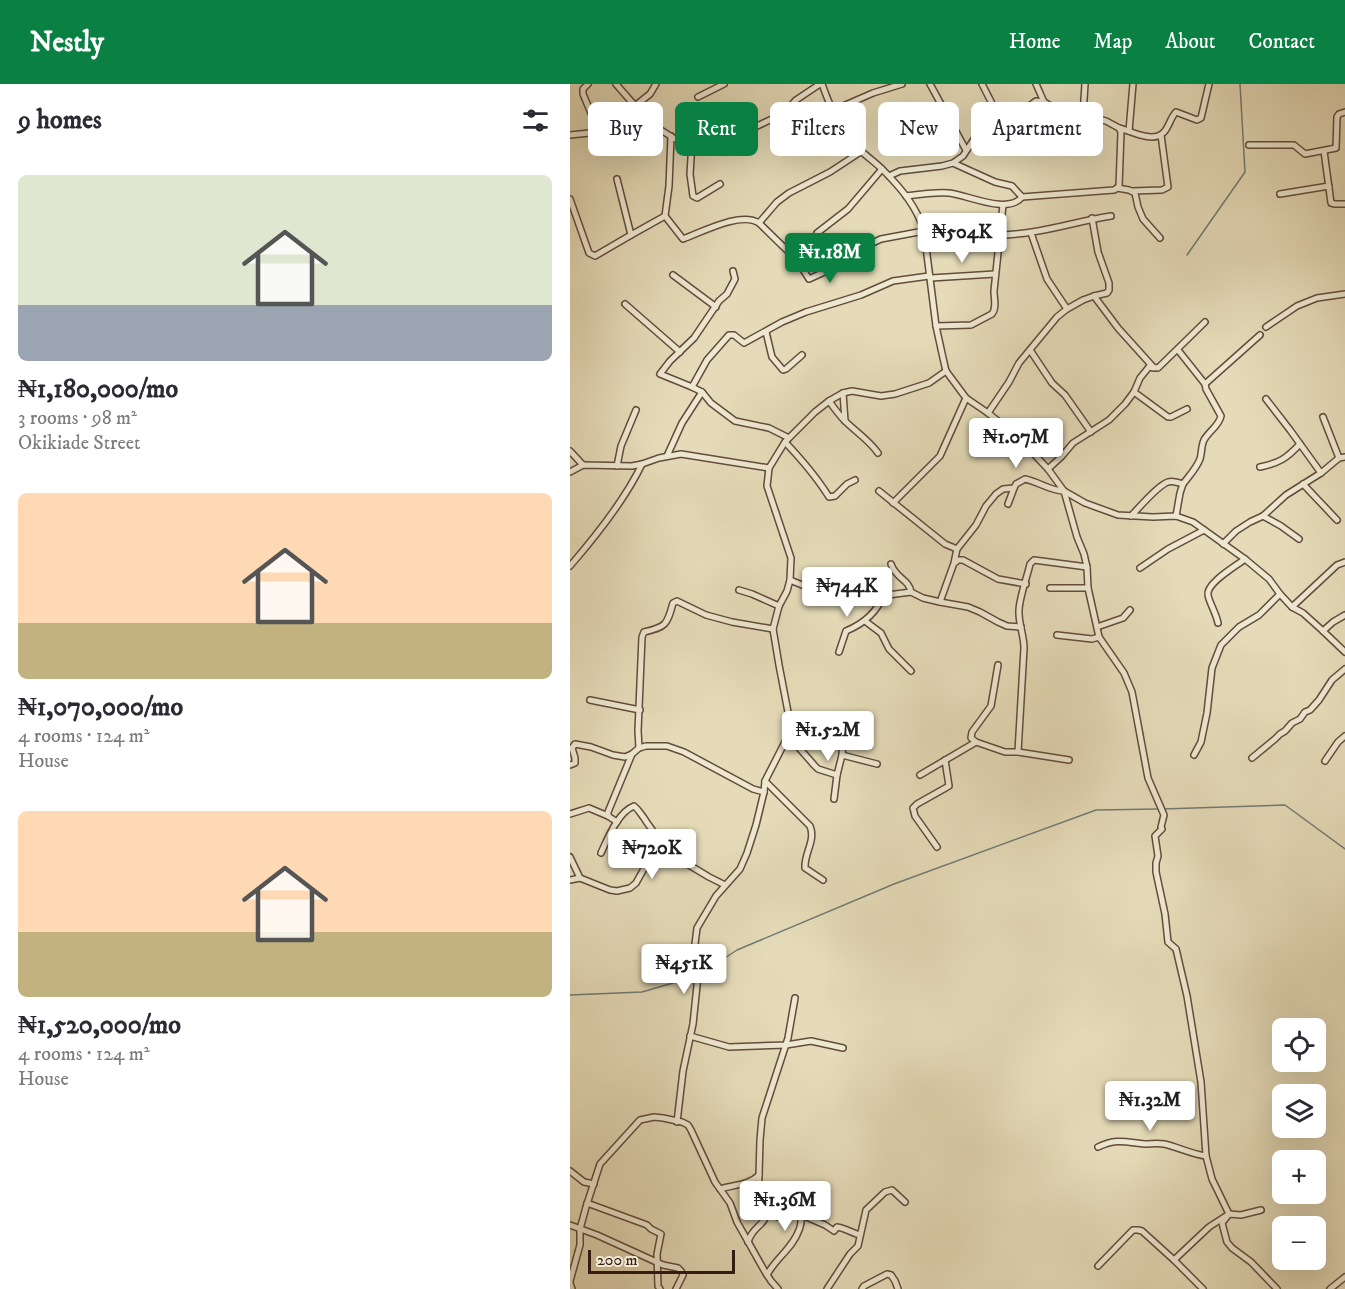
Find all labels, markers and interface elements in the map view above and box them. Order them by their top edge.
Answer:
text: Nestly [30,25,104,60]
text: Home [1009,29,1061,55]
text: Map [1094,29,1132,55]
text: About [1165,29,1216,55]
text: Contact [1249,29,1315,55]
chip: Buy [588,102,663,156]
chip: Rent [675,102,758,156]
chip: Filters [770,102,866,156]
chip: New [878,102,959,156]
chip: Apartment [971,102,1103,156]
text: 9 homes [18,104,102,137]
icon: filters [519,104,552,137]
pin: ₦504K [920,213,1004,264]
icon: home [231,214,339,322]
text: ₦504K [932,220,992,245]
pin: ₦1.18M [781,233,879,284]
text: ₦1.18M [799,240,861,265]
text: ₦1,180,000/mo [18,373,178,406]
text: 3 rooms · 98 m² [18,406,137,431]
pin: ₦1.07M [967,418,1065,469]
text: ₦1.07M [983,425,1049,450]
text: Okikiade Street [18,431,141,456]
icon: home [231,532,339,640]
pin: ₦744K [805,567,889,618]
text: ₦744K [816,574,878,599]
text: ₦1,070,000/mo [18,691,183,724]
pin: ₦1.52M [779,711,877,762]
text: ₦1.52M [796,718,860,743]
text: 4 rooms · 124 m² [18,724,150,749]
text: House [18,749,69,774]
pin: ₦720K [610,829,694,880]
text: ₦720K [622,836,682,861]
icon: home [231,850,339,958]
pin: ₦451K [642,944,726,995]
text: ₦451K [655,951,713,976]
text: ₦1,520,000/mo [18,1009,181,1042]
map controls [1272,1018,1326,1270]
button: locate [1272,1018,1326,1072]
text: 4 rooms · 124 m² [18,1042,150,1067]
text: House [18,1067,69,1092]
pin: ₦1.32M [1101,1081,1199,1132]
button: layers [1272,1084,1326,1138]
text: ₦1.32M [1119,1088,1181,1113]
button: + [1272,1150,1326,1204]
pin: ₦1.36M [736,1181,834,1232]
text: ₦1.36M [754,1188,816,1213]
button: − [1272,1216,1326,1270]
scale bar [588,1247,735,1274]
text: 200 m [597,1250,638,1270]

